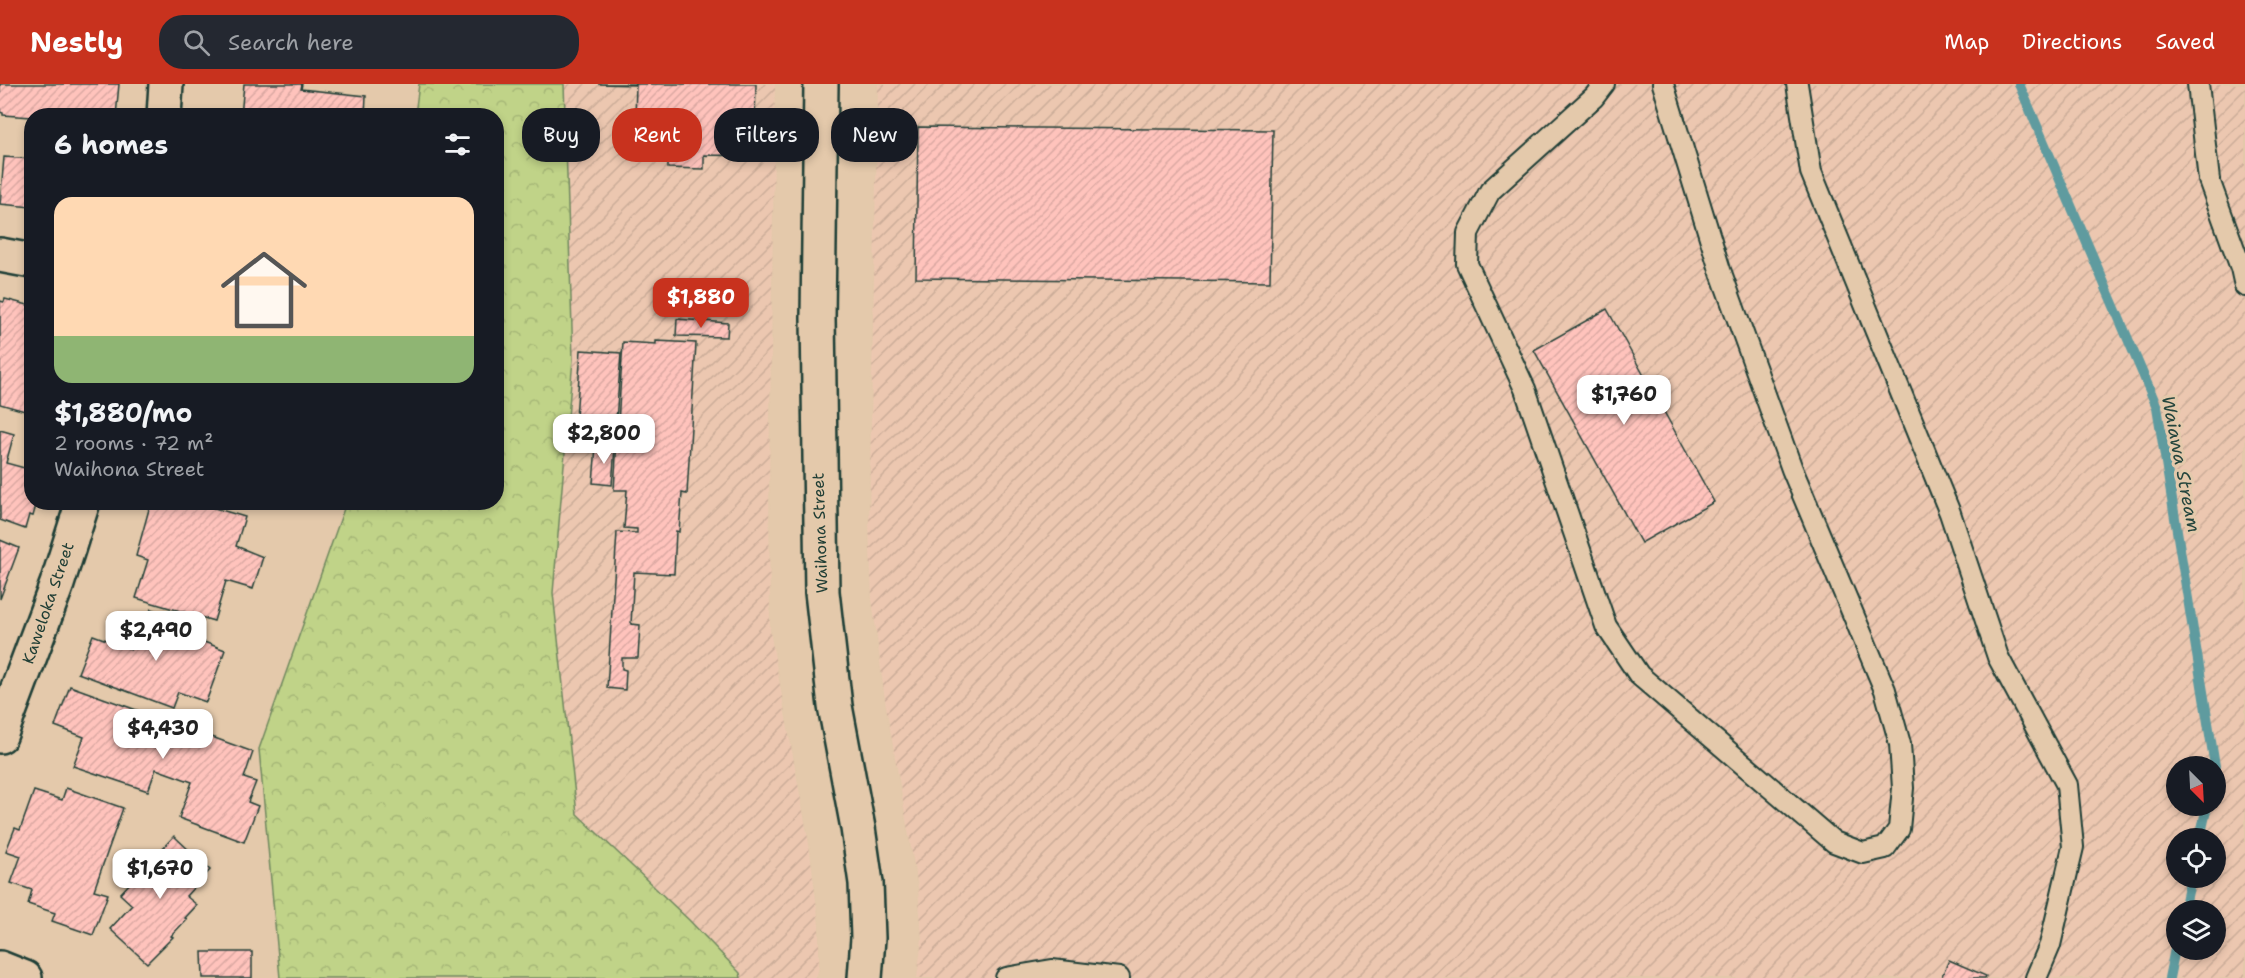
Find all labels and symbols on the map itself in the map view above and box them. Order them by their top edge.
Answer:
pin: $1,880 [652,278,750,329]
pin: $1,760 [1575,375,1673,426]
water label: Waiawa Stream [2156,393,2206,535]
pin: $2,800 [555,414,653,465]
street label: Waihona Street [807,472,833,594]
street label: Kaweloka Street [17,539,79,667]
pin: $2,490 [107,611,205,662]
pin: $4,430 [114,709,212,760]
north arrow [2166,756,2226,816]
pin: $1,670 [111,849,209,900]

